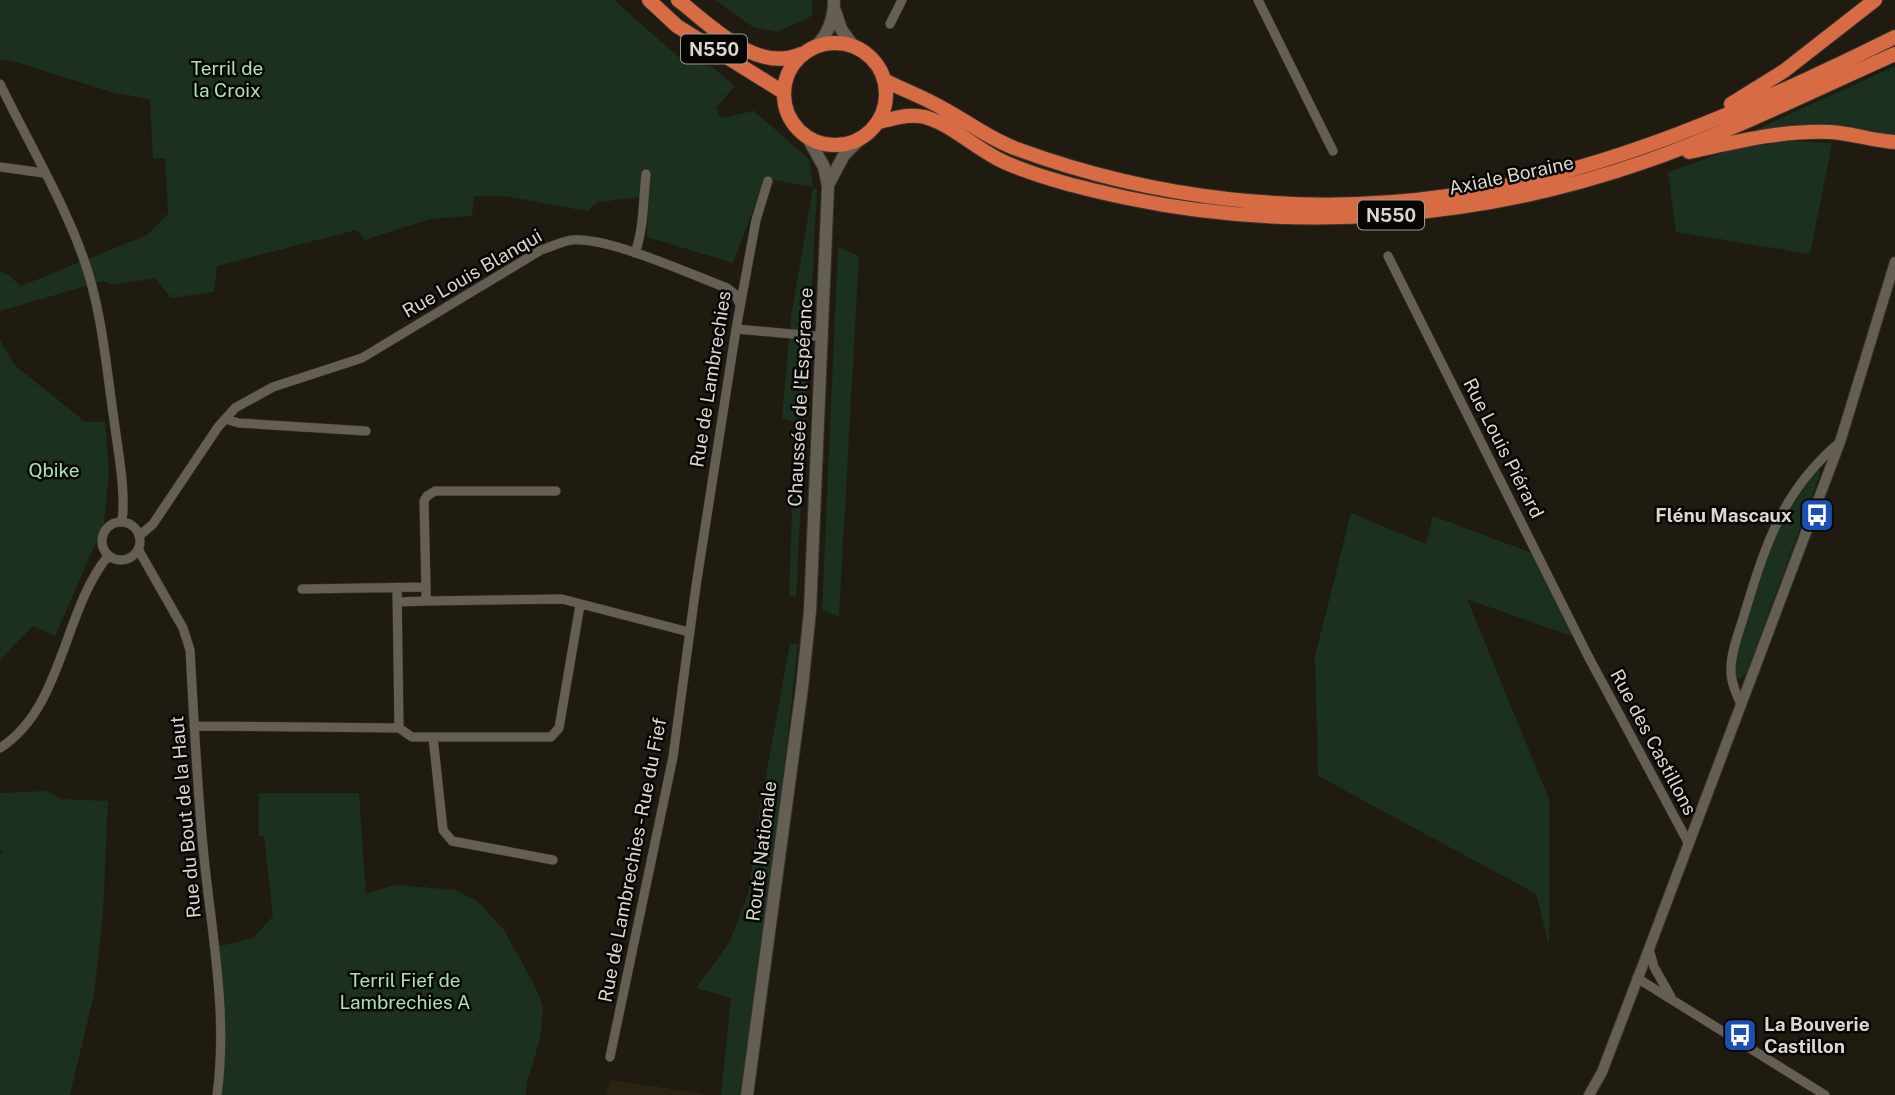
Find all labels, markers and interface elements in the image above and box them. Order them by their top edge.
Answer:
road number: N550 [681,34,747,64]
park label: Terril de la Croix [191,57,263,101]
street label: Axiale Boraine [1446,151,1576,199]
road number: N550 [1358,200,1424,230]
street label: Rue Louis Blanqui [398,224,546,322]
street label: Chaussée de l'Espérance [783,287,817,507]
street label: Rue de Lambrechies [685,289,735,469]
street label: Rue Louis Piérard [1459,374,1549,522]
park label: Qbike [28,459,80,481]
bus stop icon: Flénu Mascaux [1798,496,1836,534]
place label: Flénu Mascaux [1655,504,1792,526]
street label: Rue des Castillons [1606,665,1702,819]
street label: Rue du Bout de la Haut [165,715,205,919]
street label: Rue de Lambrechies - Rue du Fief [594,716,670,1004]
street label: Route Nationale [741,780,781,922]
park label: Terril Fief de Lambrechies A [339,969,471,1013]
place label: La Bouverie Castillon [1764,1013,1870,1057]
bus stop icon: La Bouverie Castillon [1721,1016,1759,1054]

